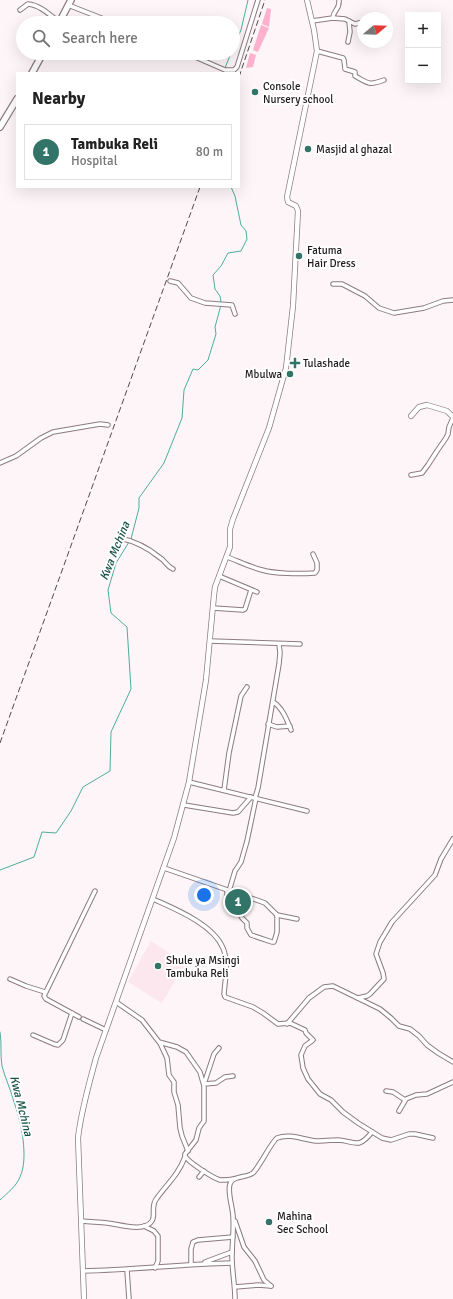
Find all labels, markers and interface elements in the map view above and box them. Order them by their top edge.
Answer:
north arrow [357,12,393,48]
map controls [405,12,441,84]
button: + [405,12,441,48]
search box [16,16,240,60]
icon: search [30,27,52,49]
text: Search here [62,29,138,47]
button: − [405,48,441,84]
place label: Console Nursery school [263,80,333,106]
marker: Console Nursery school [250,87,260,97]
text: Nearby [32,88,85,109]
text: Tambuka Reli [71,135,158,153]
place label: Masjid al ghazal [316,143,392,156]
text: 1 [42,144,50,160]
text: 80 m [196,144,223,160]
marker: Masjid al ghazal [303,144,313,154]
text: Hospital [71,153,118,169]
place label: Fatuma Hair Dress [307,244,356,270]
marker: Fatuma Hair Dress [294,251,304,261]
place label: Tulashade [303,357,350,370]
marker: Tulashade [290,358,300,368]
place label: Mbulwa [245,368,282,381]
marker: Mbulwa [285,369,295,379]
water label: Kwa Mchina [96,519,134,583]
your location [194,885,214,905]
pin: 1 [225,887,251,917]
place label: Shule ya Msingi Tambuka Reli [166,954,240,980]
marker: Shule ya Msingi Tambuka Reli [153,961,163,971]
water label: Kwa Mchina [6,1074,36,1139]
place label: Mahina Sec School [277,1210,328,1236]
marker: Mahina Sec School [264,1217,274,1227]

